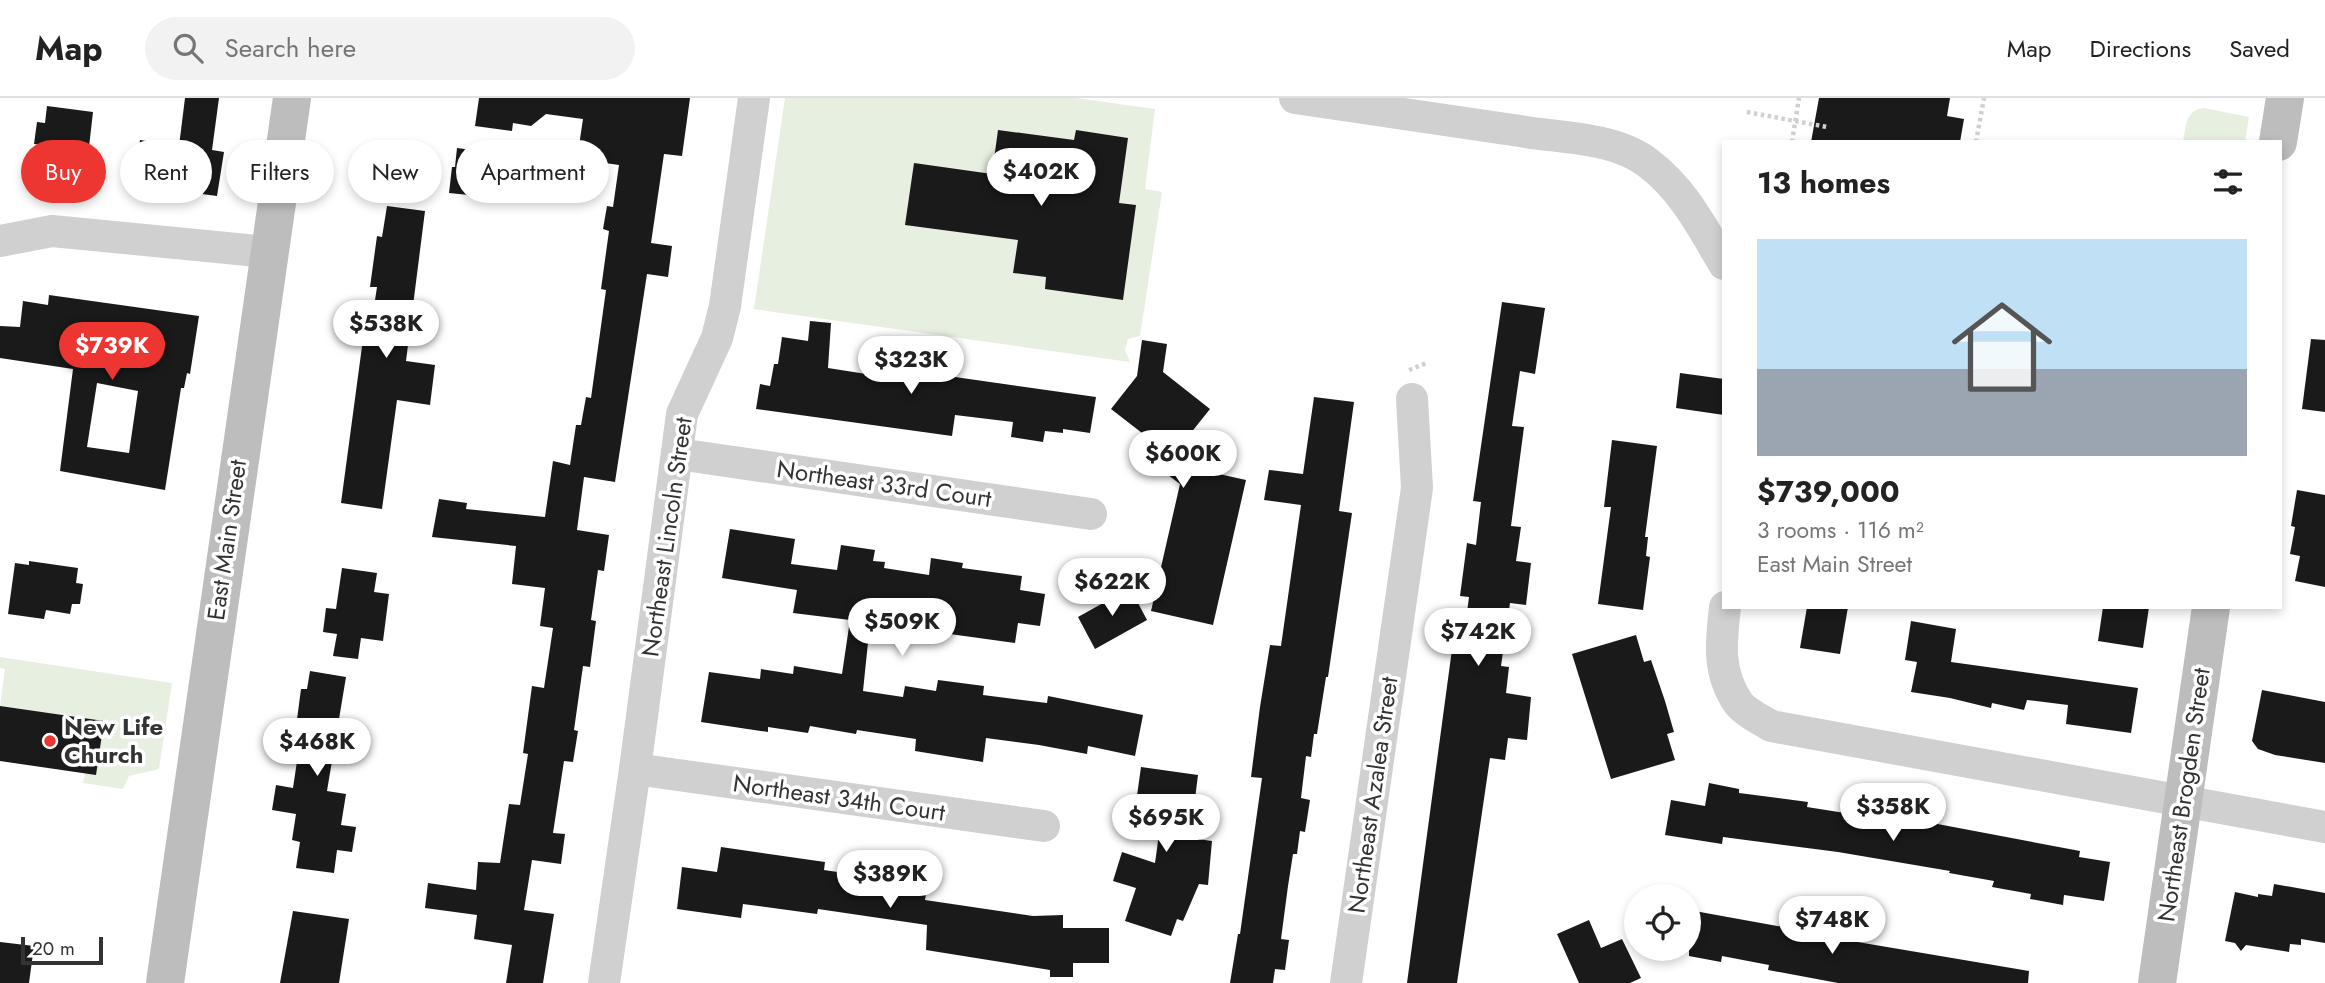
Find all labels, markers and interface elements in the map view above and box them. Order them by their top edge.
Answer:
search box [145,17,635,80]
text: Map [35,25,103,72]
icon: search [169,29,207,67]
text: Search here [225,29,356,67]
text: Map [2007,31,2052,66]
text: Directions [2090,31,2191,66]
text: Saved [2229,31,2290,66]
chip: Buy [21,140,106,203]
chip: Rent [120,140,212,203]
chip: Filters [226,140,334,203]
chip: New [348,140,442,203]
chip: Apartment [456,140,609,203]
pin: $402K [992,148,1090,208]
text: $402K [1003,154,1079,188]
text: 13 homes [1757,161,1890,204]
icon: filters [2209,163,2247,201]
icon: home [1939,284,2065,410]
pin: $538K [337,300,435,360]
text: $538K [349,306,423,340]
pin: $739K [63,322,161,382]
text: $739K [75,328,149,362]
pin: $323K [862,336,960,396]
text: $323K [874,342,948,376]
street label: Northeast Lincoln Street [632,415,701,659]
pin: $600K [1134,430,1232,490]
text: $600K [1145,436,1221,470]
street label: Northeast 33rd Court [775,451,994,516]
street label: East Main Street [198,457,255,622]
text: $739,000 [1757,470,1900,513]
text: 3 rooms · 116 m² [1757,513,1924,547]
text: East Main Street [1757,547,1912,581]
pin: $622K [1063,559,1161,618]
text: $622K [1074,564,1150,598]
pin: $509K [853,598,951,658]
text: $509K [864,604,940,638]
pin: $742K [1429,608,1527,668]
text: $742K [1440,614,1516,648]
street label: Northeast Brogden Street [2148,666,2219,924]
street label: Northeast Azalea Street [1339,674,1406,915]
place label: New Life Church [64,709,163,772]
pin: $468K [268,718,366,778]
text: $468K [279,724,355,758]
marker: New Life Church [42,733,58,749]
street label: Northeast 34th Court [731,765,948,830]
pin: $358K [1844,784,1942,843]
text: $358K [1856,789,1930,823]
pin: $695K [1117,794,1215,854]
text: $695K [1128,800,1204,834]
pin: $389K [841,850,939,910]
text: $389K [853,856,927,890]
map controls [1624,884,1701,961]
button: locate [1624,884,1701,961]
pin: $748K [1783,896,1881,956]
text: $748K [1795,902,1869,936]
scale bar [21,934,103,966]
text: 20 m [32,935,75,962]

